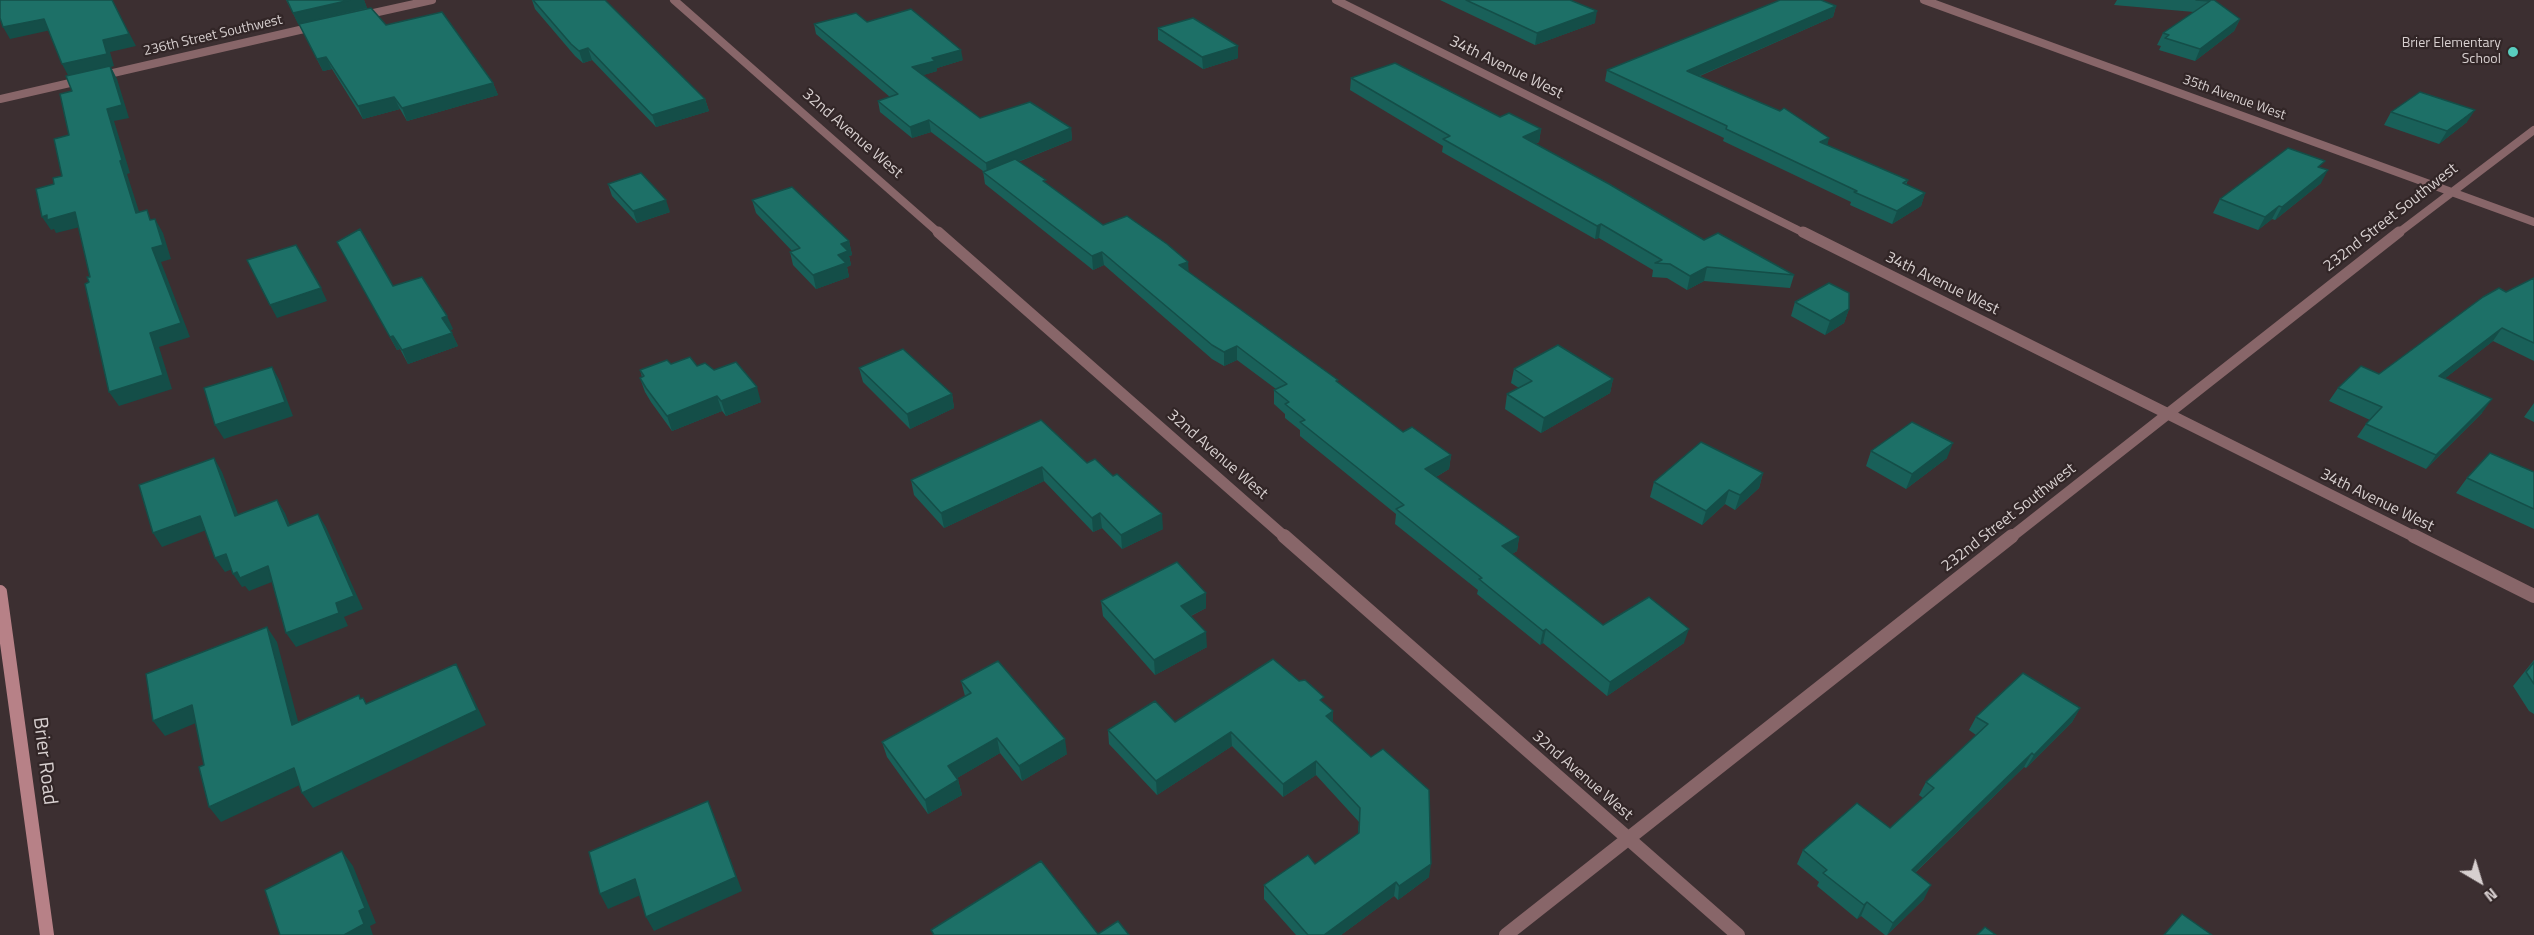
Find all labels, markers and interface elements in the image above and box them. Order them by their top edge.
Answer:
street label: 236th Street Southwest [142,12,284,60]
street label: 34th Avenue West [1446,32,1566,104]
place label: Brier Elementary School [2402,36,2501,68]
marker: Brier Elementary School [2506,45,2520,59]
street label: 35th Avenue West [2180,72,2288,124]
street label: 32nd Avenue West [798,85,906,183]
street label: 232nd Street Southwest [2320,160,2462,276]
street label: 34th Avenue West [1882,248,2002,320]
street label: 32nd Avenue West [1163,406,1271,504]
street label: 232nd Street Southwest [1938,460,2080,576]
street label: 34th Avenue West [2317,465,2437,537]
street label: Brier Road [27,716,61,806]
street label: 32nd Avenue West [1528,727,1636,825]
north arrow [2450,851,2510,911]
text: N [2479,882,2503,908]

